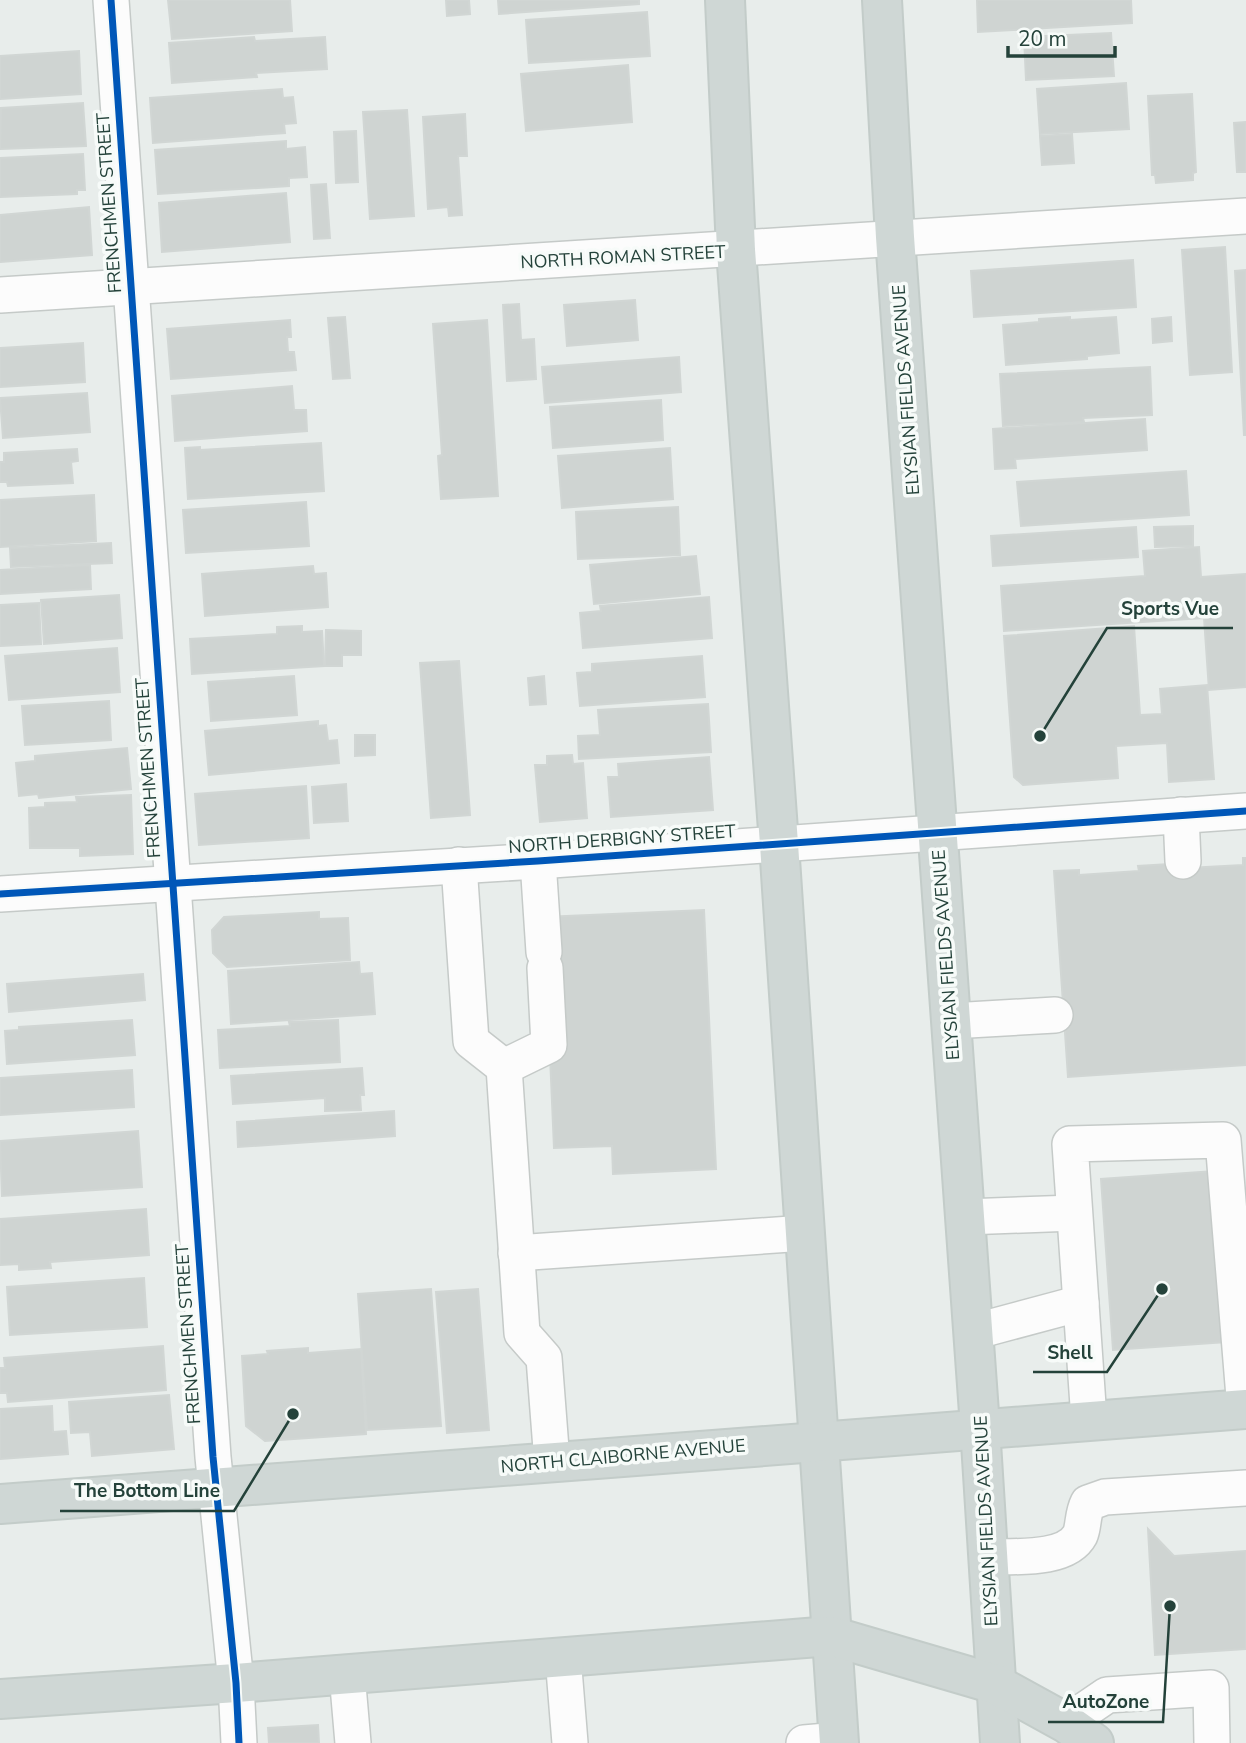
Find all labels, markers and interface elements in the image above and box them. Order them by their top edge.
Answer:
scale bar [1008,14,1115,58]
text: 20 m [1018,25,1067,53]
street label: FRENCHMEN STREET [91,112,127,294]
street label: NORTH ROMAN STREET [520,240,726,274]
street label: ELYSIAN FIELDS AVENUE [887,284,925,496]
callout: Sports Vue [1107,588,1233,628]
text: Sports Vue [1121,596,1219,622]
street label: FRENCHMEN STREET [130,677,166,859]
street label: NORTH DERBIGNY STREET [508,819,737,859]
street label: ELYSIAN FIELDS AVENUE [927,849,965,1061]
street label: FRENCHMEN STREET [170,1243,206,1425]
callout: Shell [1033,1332,1107,1372]
text: Shell [1047,1340,1093,1366]
street label: ELYSIAN FIELDS AVENUE [968,1415,1004,1627]
street label: NORTH CLAIBORNE AVENUE [500,1433,746,1479]
callout: The Bottom Line [60,1471,234,1511]
text: The Bottom Line [74,1478,220,1504]
callout: AutoZone [1048,1682,1163,1722]
text: AutoZone [1063,1689,1149,1715]

